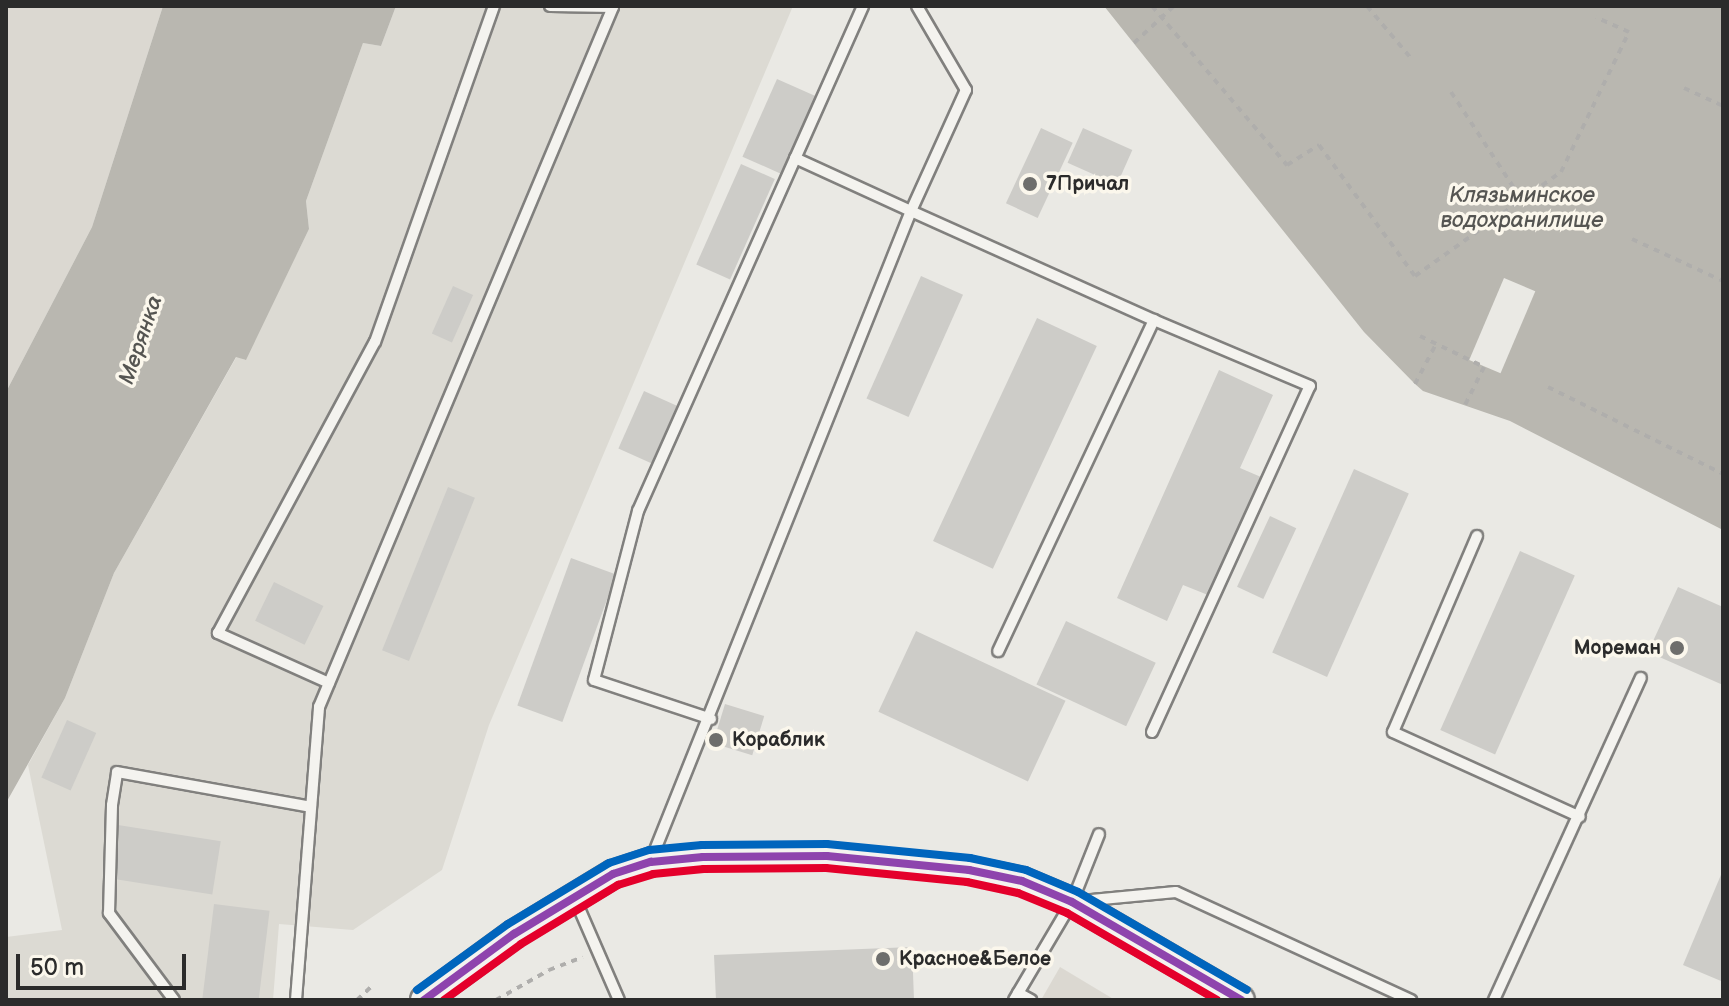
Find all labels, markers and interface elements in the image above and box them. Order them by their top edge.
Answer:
place label: 7Причал [1046,172,1129,196]
marker: 7Причал [1021,175,1039,193]
water label: Клязьминское водохранилище [1440,182,1604,234]
water label: Мерянка [113,292,169,388]
place label: Мореман [1574,636,1661,660]
marker: Мореман [1668,639,1686,657]
place label: Кораблик [732,728,825,752]
marker: Кораблик [707,731,725,749]
scale bar [20,938,190,988]
place label: Красное&Белое [899,947,1051,971]
marker: Красное&Белое [874,950,892,968]
text: 50 m [30,953,84,982]

